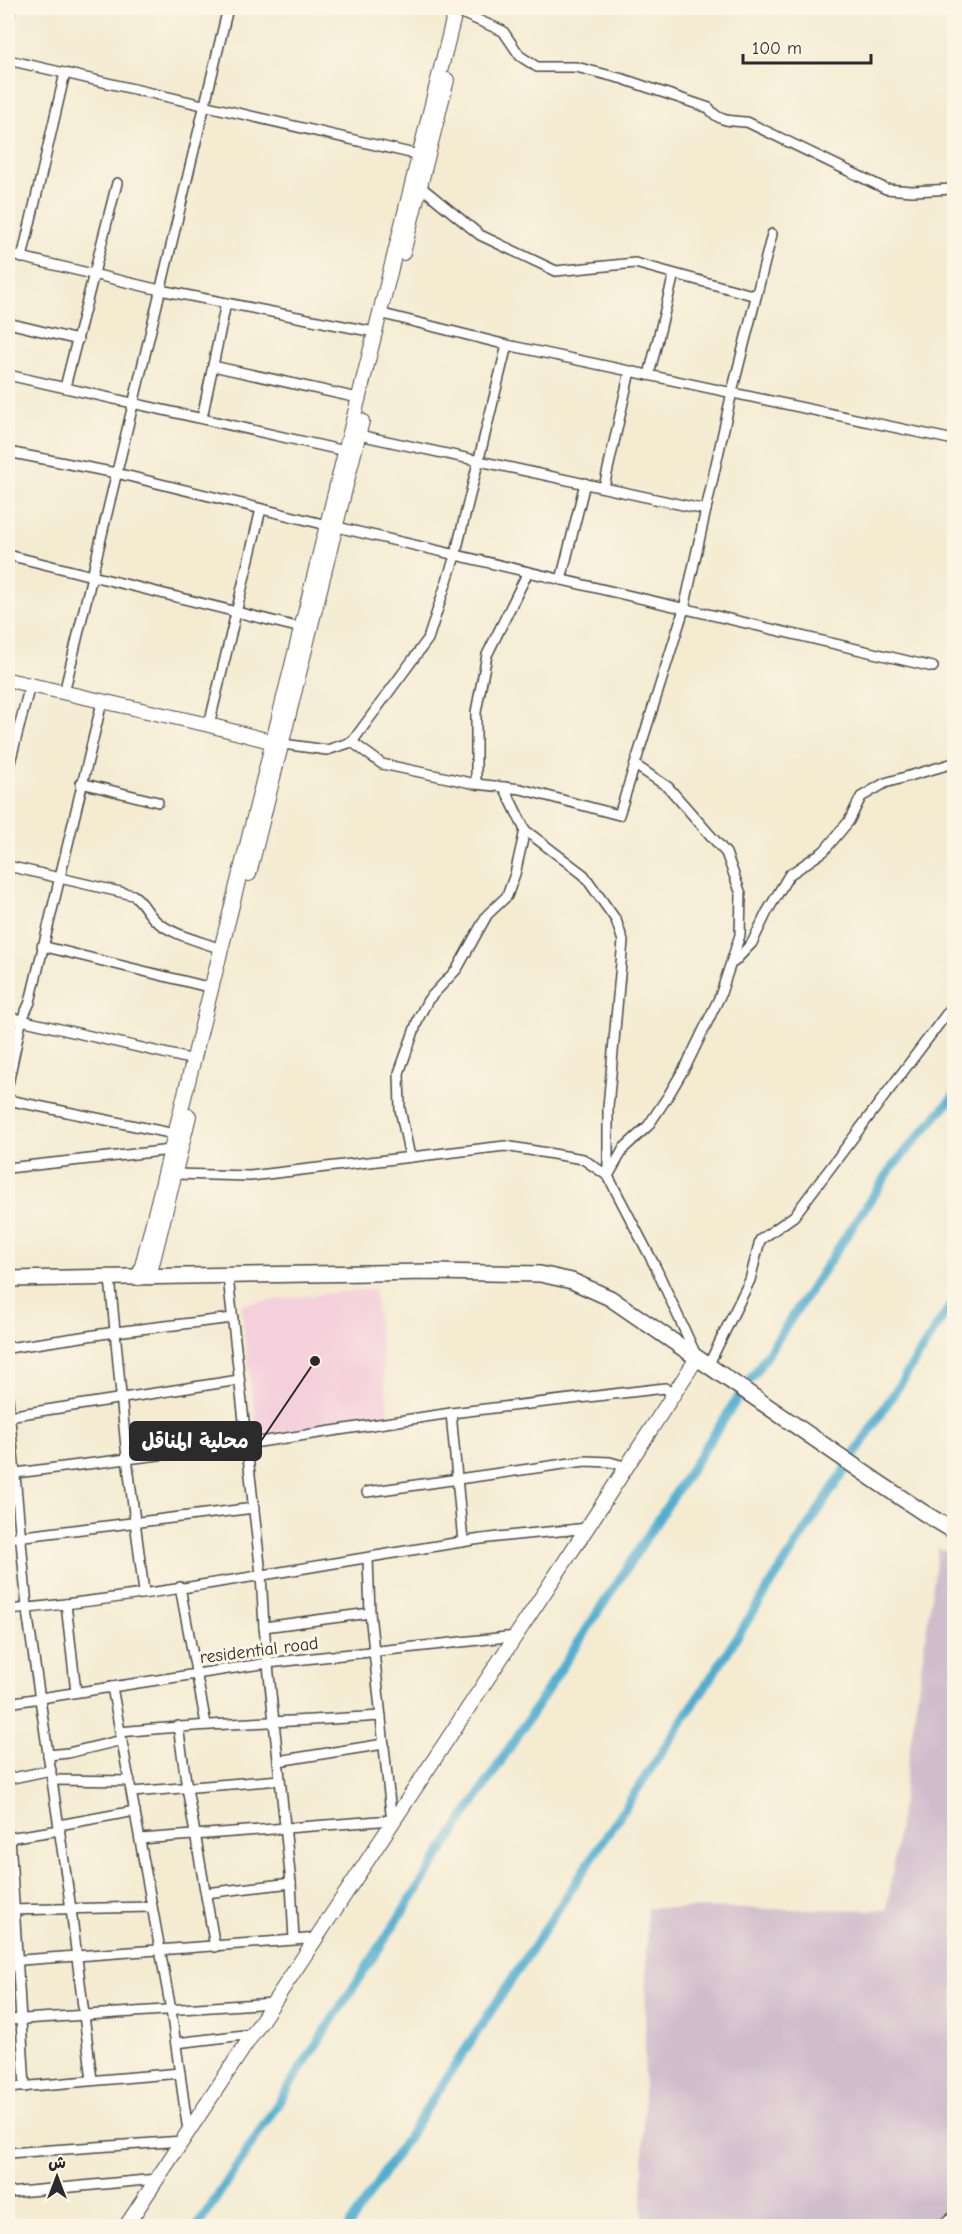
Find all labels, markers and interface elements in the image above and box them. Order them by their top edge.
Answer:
scale bar [743,27,870,65]
text: 100 m [752,38,802,59]
callout: محلية المناقل [130,1422,261,1460]
text: محلية المناقل [141,1430,249,1453]
street label: residential road [198,1633,320,1668]
north arrow [27,2147,87,2207]
text: ش [48,2154,66,2172]

